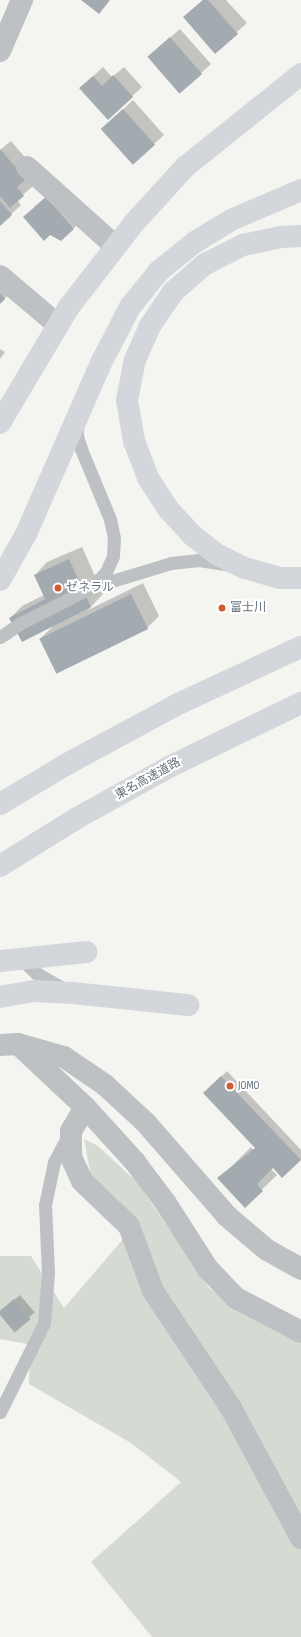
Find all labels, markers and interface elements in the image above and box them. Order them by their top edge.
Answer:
place label: ゼネラル [66,581,114,595]
marker: ゼネラル [53,583,63,593]
place label: 富士川 [230,601,266,615]
marker: 富士川 [217,603,227,613]
street label: 東名高速道路 [113,755,183,803]
place label: JOMO [238,1079,259,1093]
marker: JOMO [225,1081,235,1091]

